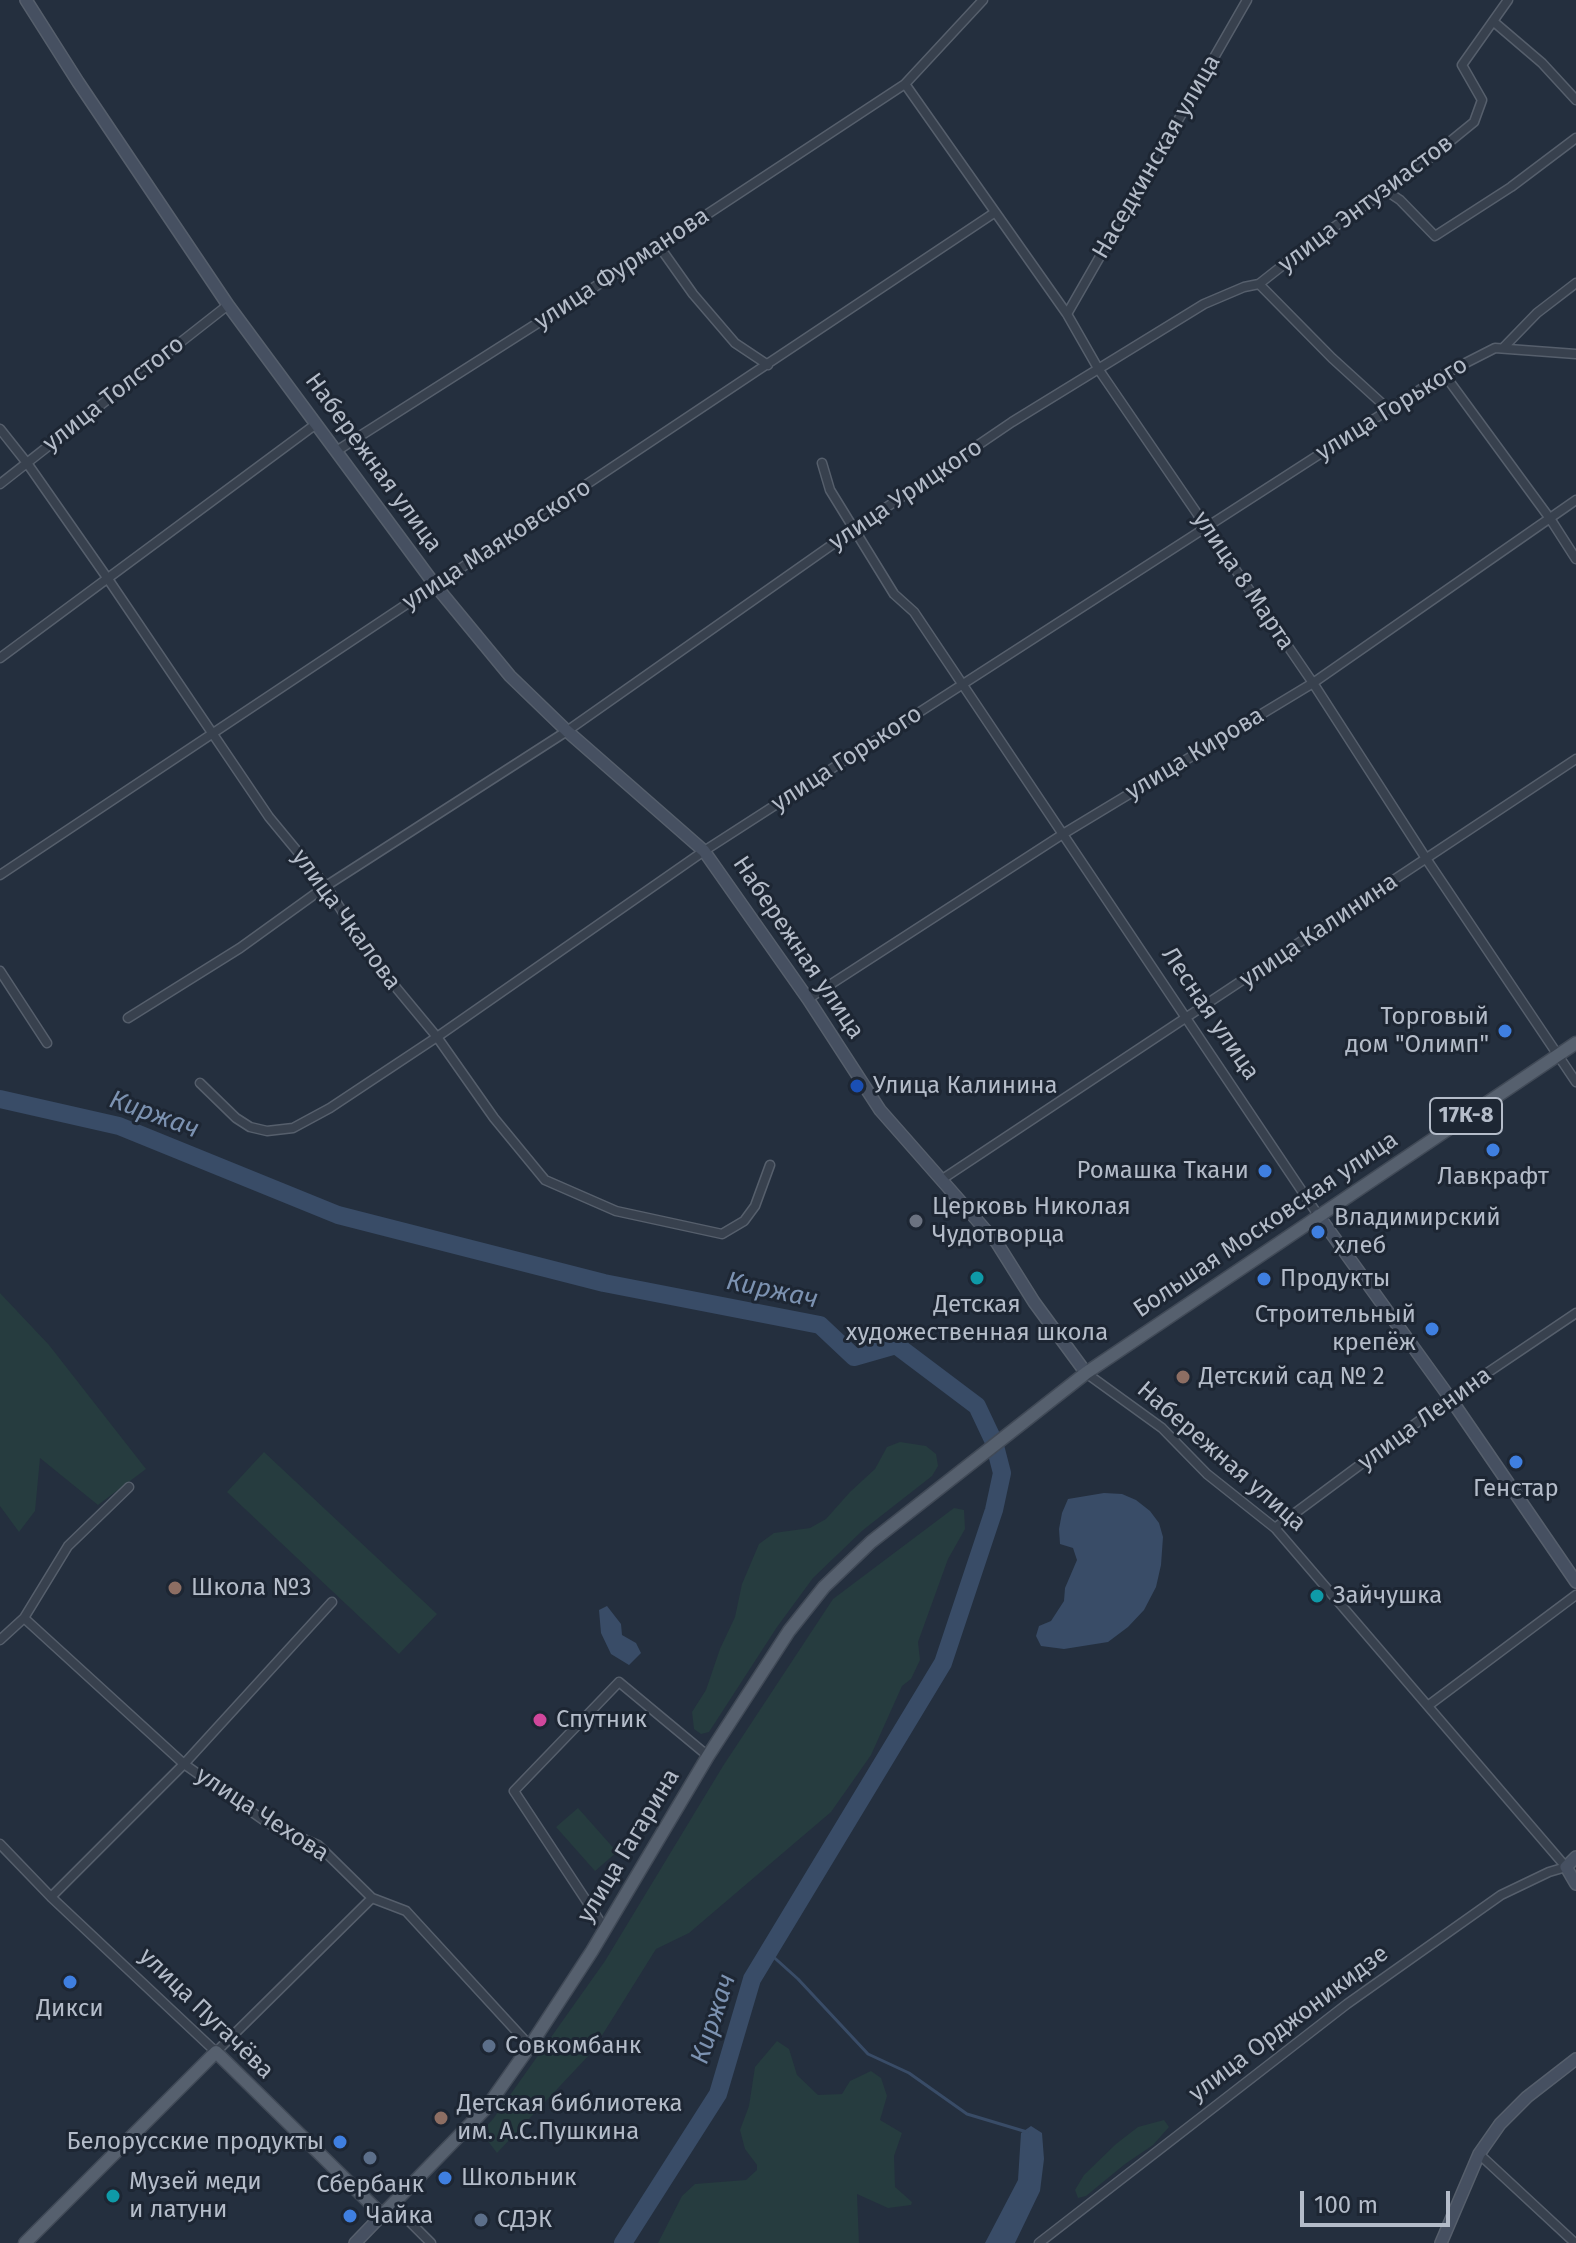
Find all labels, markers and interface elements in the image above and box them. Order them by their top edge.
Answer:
street label: Наседкинская улица [1087,50,1227,264]
street label: улица Энтузиастов [1273,129,1459,279]
street label: улица Фурманова [529,202,715,336]
street label: улица Толстого [38,330,190,458]
street label: улица Горького [1311,351,1473,467]
street label: Набережная улица [298,368,448,558]
street label: улица Урицкого [824,433,988,557]
street label: улица Маяковского [397,473,597,617]
street label: улица 8 Марта [1186,506,1300,656]
street label: улица Горького [766,700,928,818]
street label: улица Кирова [1121,701,1269,807]
street label: улица Чкалова [285,844,407,996]
street label: Набережная улица [726,851,870,1045]
street label: улица Калинина [1235,868,1403,994]
street label: Лесная улица [1155,942,1265,1086]
place label: Торговый дом "Олимп" [1345,1003,1489,1059]
marker: Торговый дом "Олимп" [1496,1022,1514,1040]
place label: Улица Калинина [873,1072,1058,1100]
marker: Улица Калинина [848,1077,866,1095]
water label: Киржач [105,1084,203,1146]
road number: 17К-8 [1430,1098,1502,1134]
street label: Большая Московская улица [1128,1126,1404,1324]
marker: Лавкрафт [1484,1141,1502,1159]
place label: Ромашка Ткани [1077,1157,1249,1185]
marker: Ромашка Ткани [1256,1162,1274,1180]
place label: Лавкрафт [1437,1163,1549,1191]
place label: Церковь Николая Чудотворца [932,1193,1131,1249]
place label: Владимирский хлеб [1334,1204,1501,1260]
marker: Церковь Николая Чудотворца [907,1212,925,1230]
marker: Владимирский хлеб [1309,1223,1327,1241]
place label: Продукты [1280,1265,1390,1293]
water label: Киржач [723,1266,821,1316]
marker: Детская художественная школа [968,1269,986,1287]
marker: Продукты [1255,1270,1273,1288]
place label: Детская художественная школа [846,1291,1108,1347]
place label: Строительный крепёж [1255,1301,1416,1357]
marker: Строительный крепёж [1423,1320,1441,1338]
street label: улица Ленина [1353,1361,1497,1477]
place label: Детский сад № 2 [1199,1363,1385,1391]
marker: Детский сад № 2 [1174,1368,1192,1386]
street label: Набережная улица [1131,1376,1311,1538]
marker: Генстар [1507,1453,1525,1471]
place label: Генстар [1473,1475,1559,1503]
place label: Школа №3 [191,1574,311,1602]
marker: Школа №3 [166,1579,184,1597]
place label: Зайчушка [1333,1582,1442,1610]
marker: Зайчушка [1308,1587,1326,1605]
place label: Спутник [556,1706,647,1734]
marker: Спутник [531,1711,549,1729]
street label: улица Чехова [190,1761,334,1869]
street label: улица Гагарина [572,1764,686,1928]
street label: улица Орджоникидзе [1184,1940,1394,2108]
street label: улица Пугачёва [133,1942,279,2086]
water label: Киржач [685,1970,743,2068]
marker: Дикси [61,1973,79,1991]
place label: Дикси [36,1995,104,2023]
place label: Совкомбанк [505,2032,641,2060]
marker: Совкомбанк [480,2037,498,2055]
place label: Детская библиотека им. А.С.Пушкина [457,2090,683,2146]
marker: Детская библиотека им. А.С.Пушкина [432,2109,450,2127]
place label: Белорусские продукты [67,2128,324,2156]
marker: Белорусские продукты [331,2133,349,2151]
marker: Сбербанк [361,2149,379,2167]
place label: Школьник [461,2164,577,2192]
place label: Музей меди и латуни [129,2168,262,2224]
marker: Школьник [436,2169,454,2187]
place label: Сбербанк [316,2171,424,2199]
scale bar [1304,2175,1454,2225]
marker: Музей меди и латуни [104,2187,122,2205]
text: 100 m [1314,2191,1378,2219]
place label: Чайка [366,2202,433,2230]
place label: СДЭК [497,2206,552,2234]
marker: Чайка [341,2207,359,2225]
marker: СДЭК [472,2211,490,2229]

